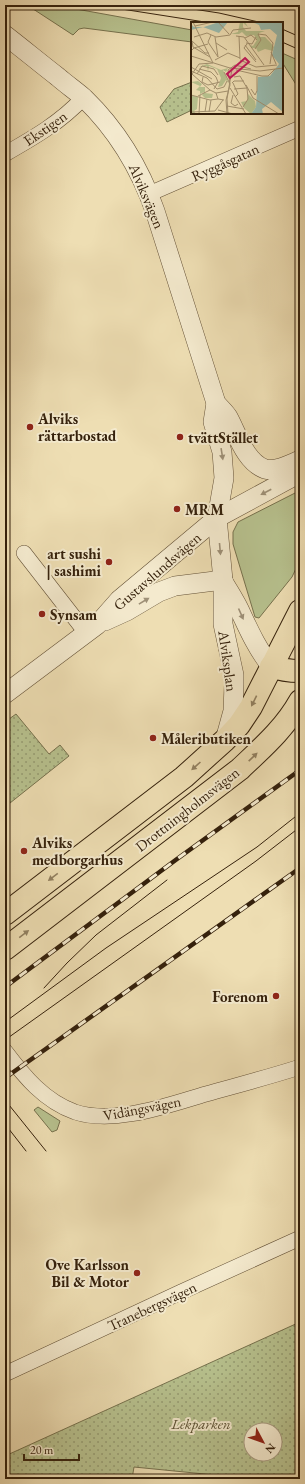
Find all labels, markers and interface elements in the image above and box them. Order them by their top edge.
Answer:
inset map [191,22,283,114]
street label: Ekstigen [19,106,71,150]
street label: Ryggåsgatan [188,139,262,185]
street label: Alviksvägen [124,160,169,231]
place label: Alviks rättarbostad [37,409,117,445]
marker: Alviks rättarbostad [25,422,35,432]
place label: tvättStället [188,428,259,447]
marker: tvättStället [175,432,185,442]
one-way arrow [219,448,225,460]
one-way arrow [260,488,272,495]
place label: MRM [185,500,224,519]
marker: MRM [172,504,182,514]
street label: Gustavslundsvägen [109,528,205,614]
one-way arrow [217,543,223,555]
place label: art sushi | sashimi [47,544,102,580]
marker: art sushi | sashimi [104,557,114,567]
one-way arrow [139,597,149,605]
place label: Synsam [50,605,97,624]
marker: Synsam [37,609,47,619]
one-way arrow [238,609,244,620]
street label: Alviksplan [214,628,242,693]
one-way arrow [251,695,257,706]
place label: Måleributiken [161,729,252,748]
marker: Måleributiken [148,733,158,743]
one-way arrow [248,752,258,762]
street label: Drottningholmsvägen [131,762,243,856]
one-way arrow [191,762,201,771]
place label: Alviks medborgarhus [31,833,123,869]
marker: Alviks medborgarhus [19,846,29,856]
one-way arrow [48,873,59,882]
one-way arrow [19,931,29,939]
place label: Forenom [212,987,268,1006]
marker: Forenom [271,991,281,1001]
street label: Vidängsvägen [101,1091,183,1125]
place label: Ove Karlsson Bil & Motor [45,1255,130,1291]
marker: Ove Karlsson Bil & Motor [132,1268,142,1278]
street label: Tranebergsvägen [105,1277,200,1335]
park label: Lekparken [170,1414,231,1433]
north arrow [243,1422,283,1462]
scale bar [24,1436,79,1462]
text: N [262,1441,279,1457]
text: 20 m [30,1442,54,1458]

